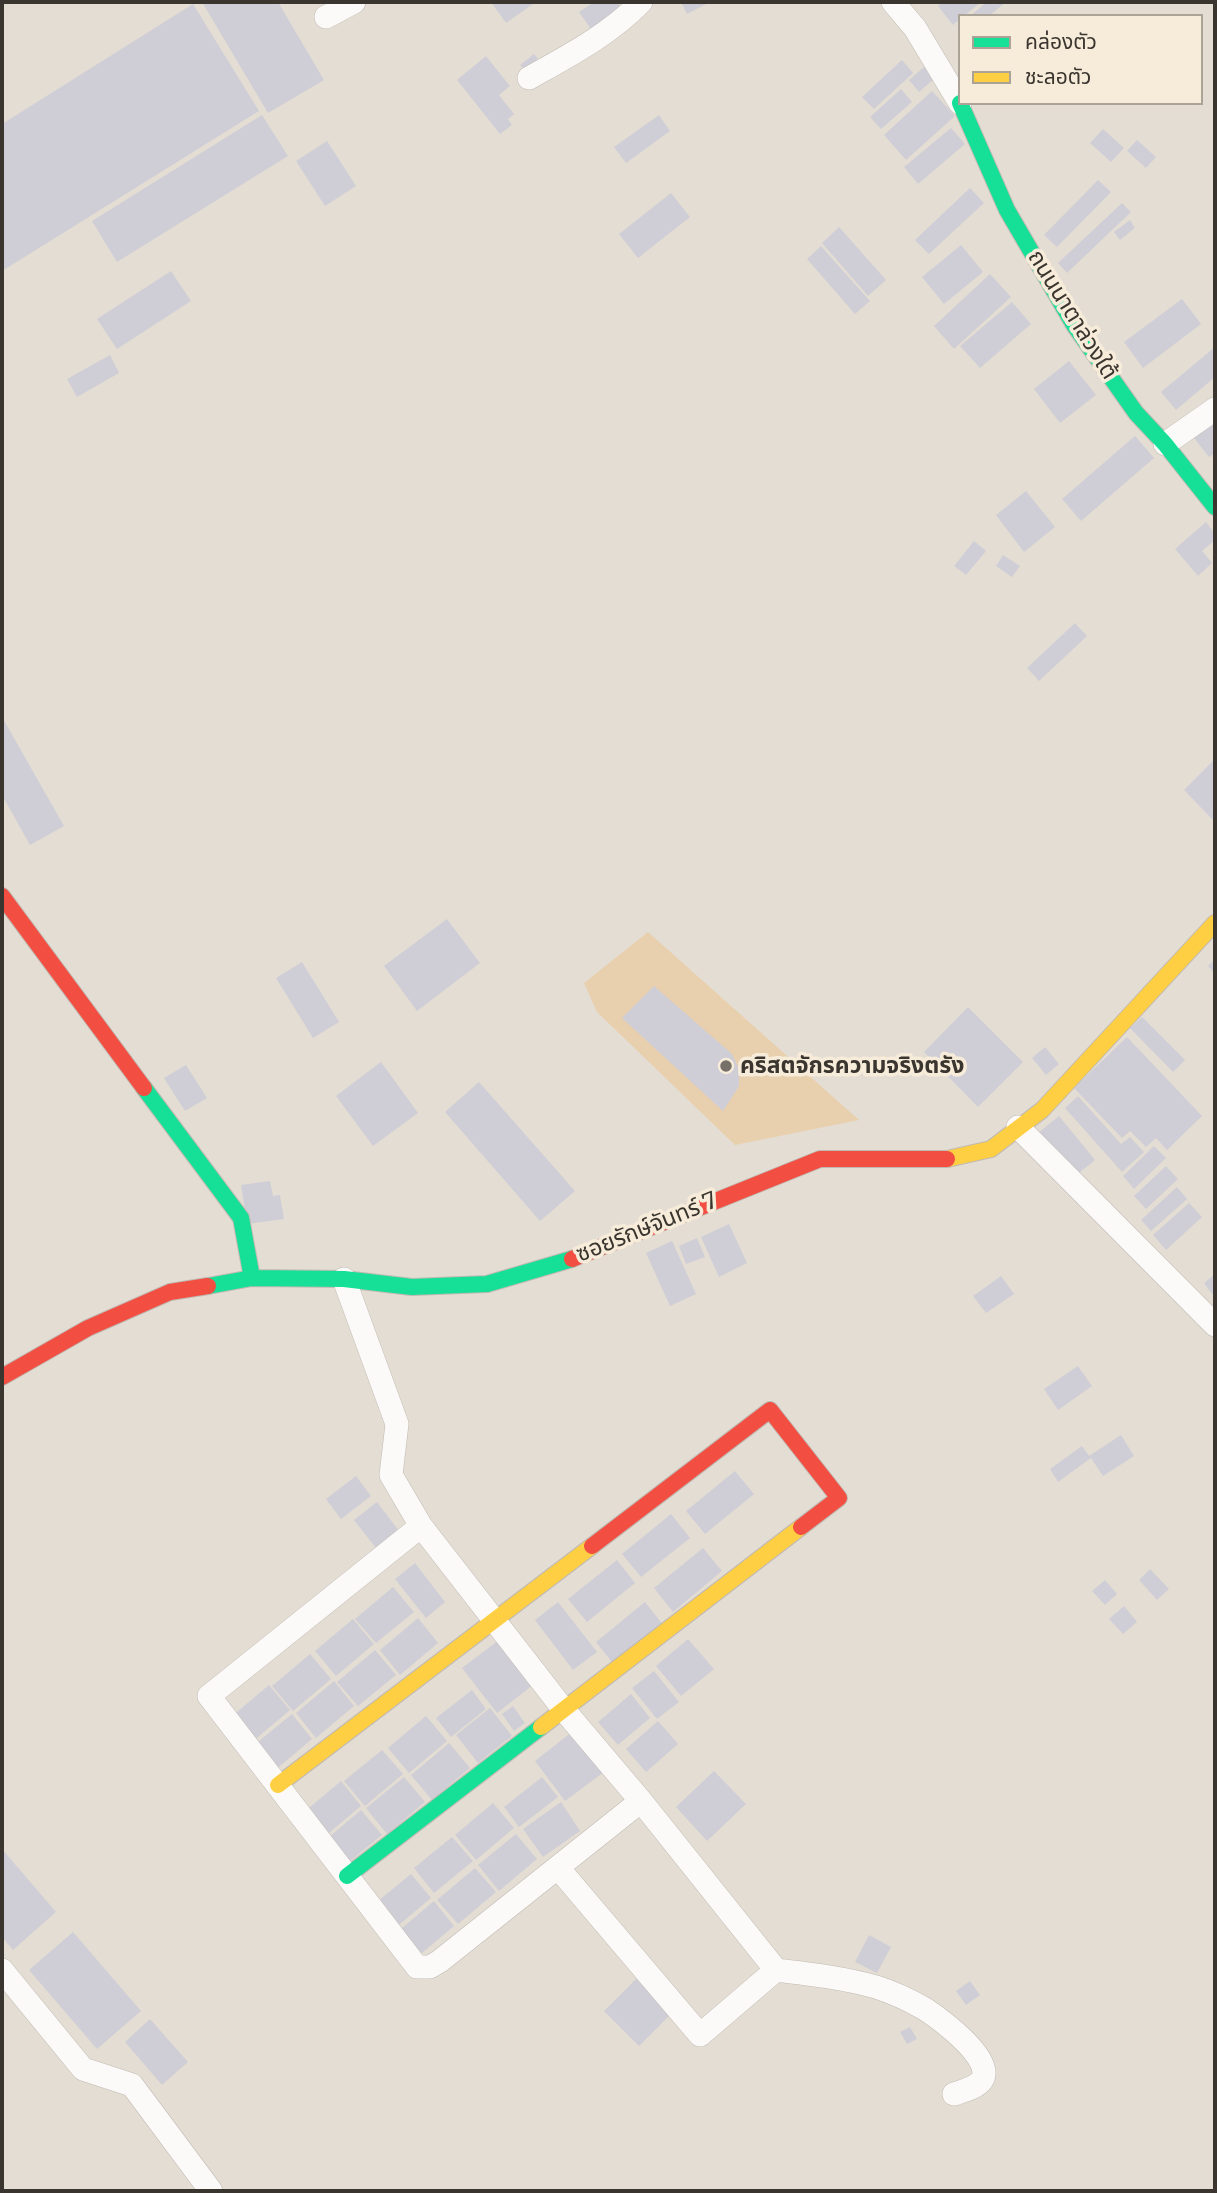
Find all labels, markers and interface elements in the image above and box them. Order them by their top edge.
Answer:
legend [958,14,1203,105]
text: คล่องตัว [1025,28,1097,55]
text: ชะลอตัว [1025,63,1091,90]
street label: ถนนนาตาล่วงใต้ [1021,245,1123,385]
place label: คริสตจักรความจริงตรัง [740,1052,964,1080]
marker: คริสตจักรความจริงตรัง [718,1058,734,1074]
street label: ซอยรักษ์จันทร์ 7 [573,1187,721,1269]

